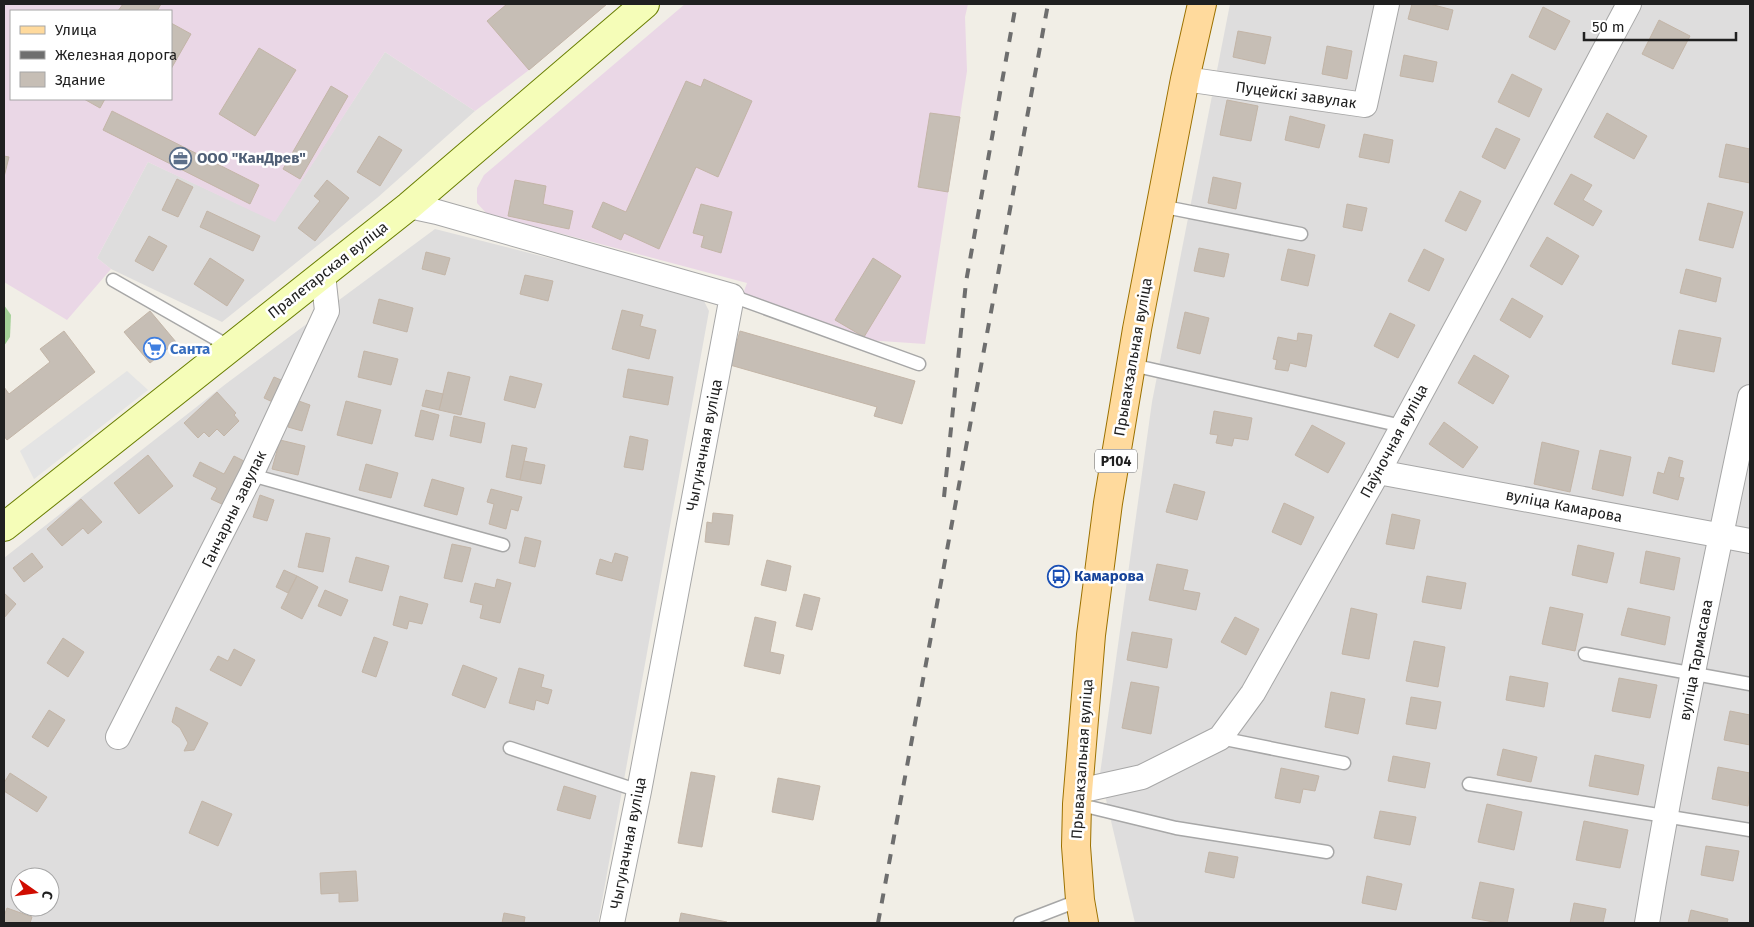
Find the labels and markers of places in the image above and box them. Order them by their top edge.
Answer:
office icon: ООО "КанДрев" [169,146,193,170]
place label: ООО "КанДрев" [197,149,306,167]
supermarket icon: Санта [142,337,166,361]
place label: Санта [170,340,210,358]
bus stop icon: Камарова [1046,564,1070,588]
place label: Камарова [1074,567,1144,585]

